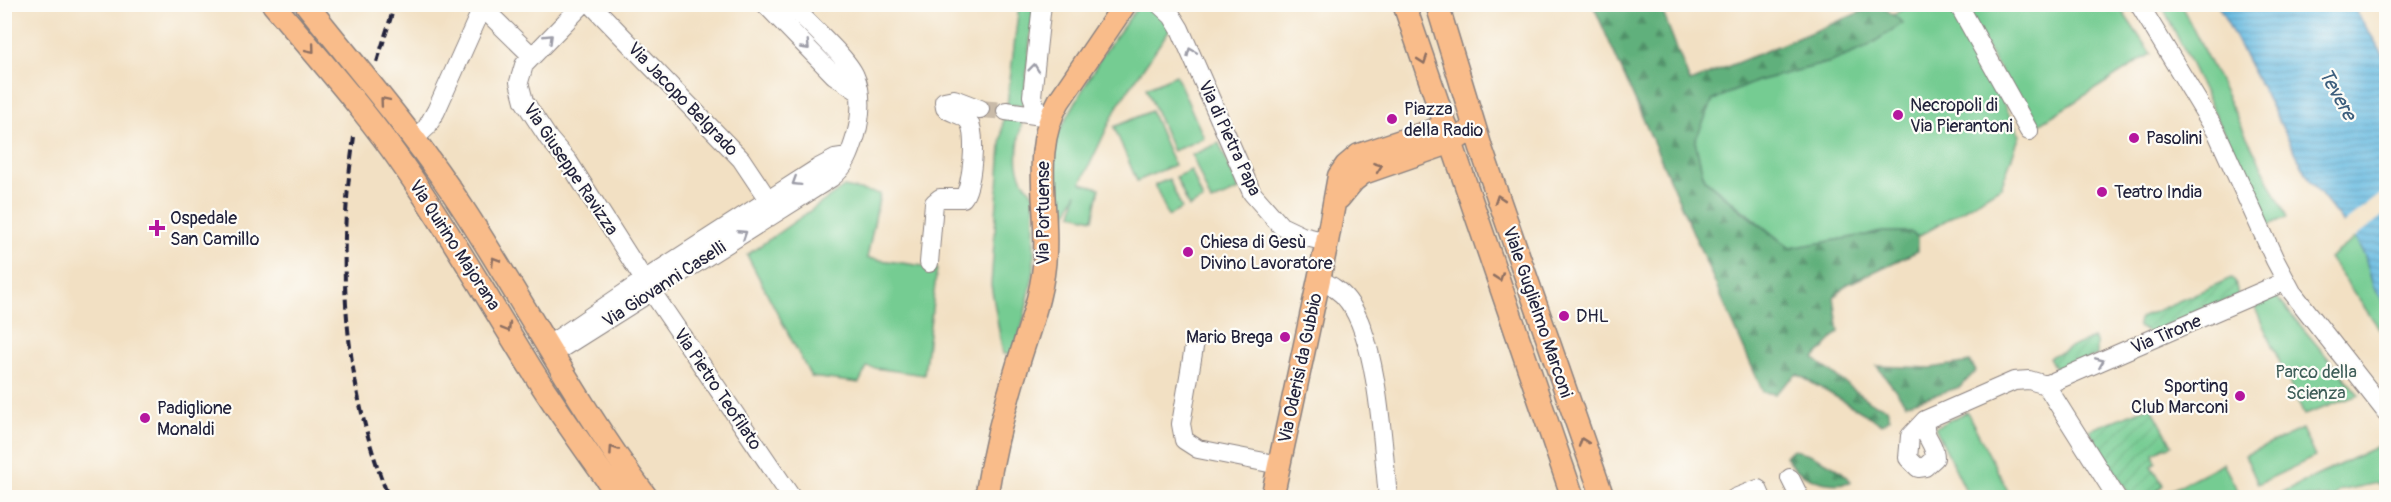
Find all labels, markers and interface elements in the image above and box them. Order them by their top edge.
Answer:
one-way arrow [542,34,552,45]
street label: Via Jacopo Belgrado [622,38,743,161]
one-way arrow [799,39,810,50]
one-way arrow [304,42,315,53]
one-way arrow [1186,47,1198,58]
one-way arrow [1416,54,1429,65]
one-way arrow [1027,64,1040,73]
water label: Tevere [2313,64,2363,126]
street label: Via di Pietra Papa [1193,77,1266,200]
place label: Necropoli di Via Pierantoni [1910,94,2013,138]
one-way arrow [381,97,392,108]
place label: Piazza della Radio [1404,98,1484,142]
street label: Via Giuseppe Ravizza [518,99,623,240]
marker: Necropoli di Via Pierantoni [1891,108,1905,122]
marker: Piazza della Radio [1385,112,1399,126]
place label: Pasolini [2146,127,2202,150]
marker: Pasolini [2127,131,2141,145]
street label: Via Portuense [1032,161,1055,265]
one-way arrow [1372,161,1382,174]
one-way arrow [792,175,803,186]
street label: Via Quirino Majorana [404,176,505,315]
place label: Teatro India [2114,181,2202,204]
marker: Teatro India [2095,185,2109,199]
one-way arrow [1493,194,1506,204]
place label: Ospedale San Camillo [170,207,260,251]
marker: Ospedale San Camillo [148,219,166,237]
street label: Viale Guglielmo Marconi [1497,224,1578,401]
one-way arrow [736,231,747,242]
place label: Chiesa di Gesù Divino Lavoratore [1200,231,1333,275]
street label: Via Giovanni Caselli [598,236,730,333]
marker: Chiesa di Gesù Divino Lavoratore [1181,245,1195,259]
one-way arrow [491,257,502,267]
one-way arrow [1491,271,1504,282]
street label: Via Oderisi da Gubbio [1273,291,1328,445]
place label: DHL [1576,305,1609,328]
marker: DHL [1557,309,1571,323]
street label: Via Tirone [2128,309,2205,360]
one-way arrow [500,322,511,333]
street label: Via Pietro Teofilato [668,324,767,455]
place label: Mario Brega [1186,326,1273,349]
marker: Mario Brega [1278,330,1292,344]
one-way arrow [2094,357,2105,369]
park label: Parco della Scienza [2275,361,2357,405]
place label: Sporting Club Marconi [2131,375,2228,419]
marker: Sporting Club Marconi [2233,389,2247,403]
place label: Padiglione Monaldi [157,397,232,441]
marker: Padiglione Monaldi [138,411,152,425]
one-way arrow [1578,437,1591,448]
one-way arrow [609,445,620,456]

